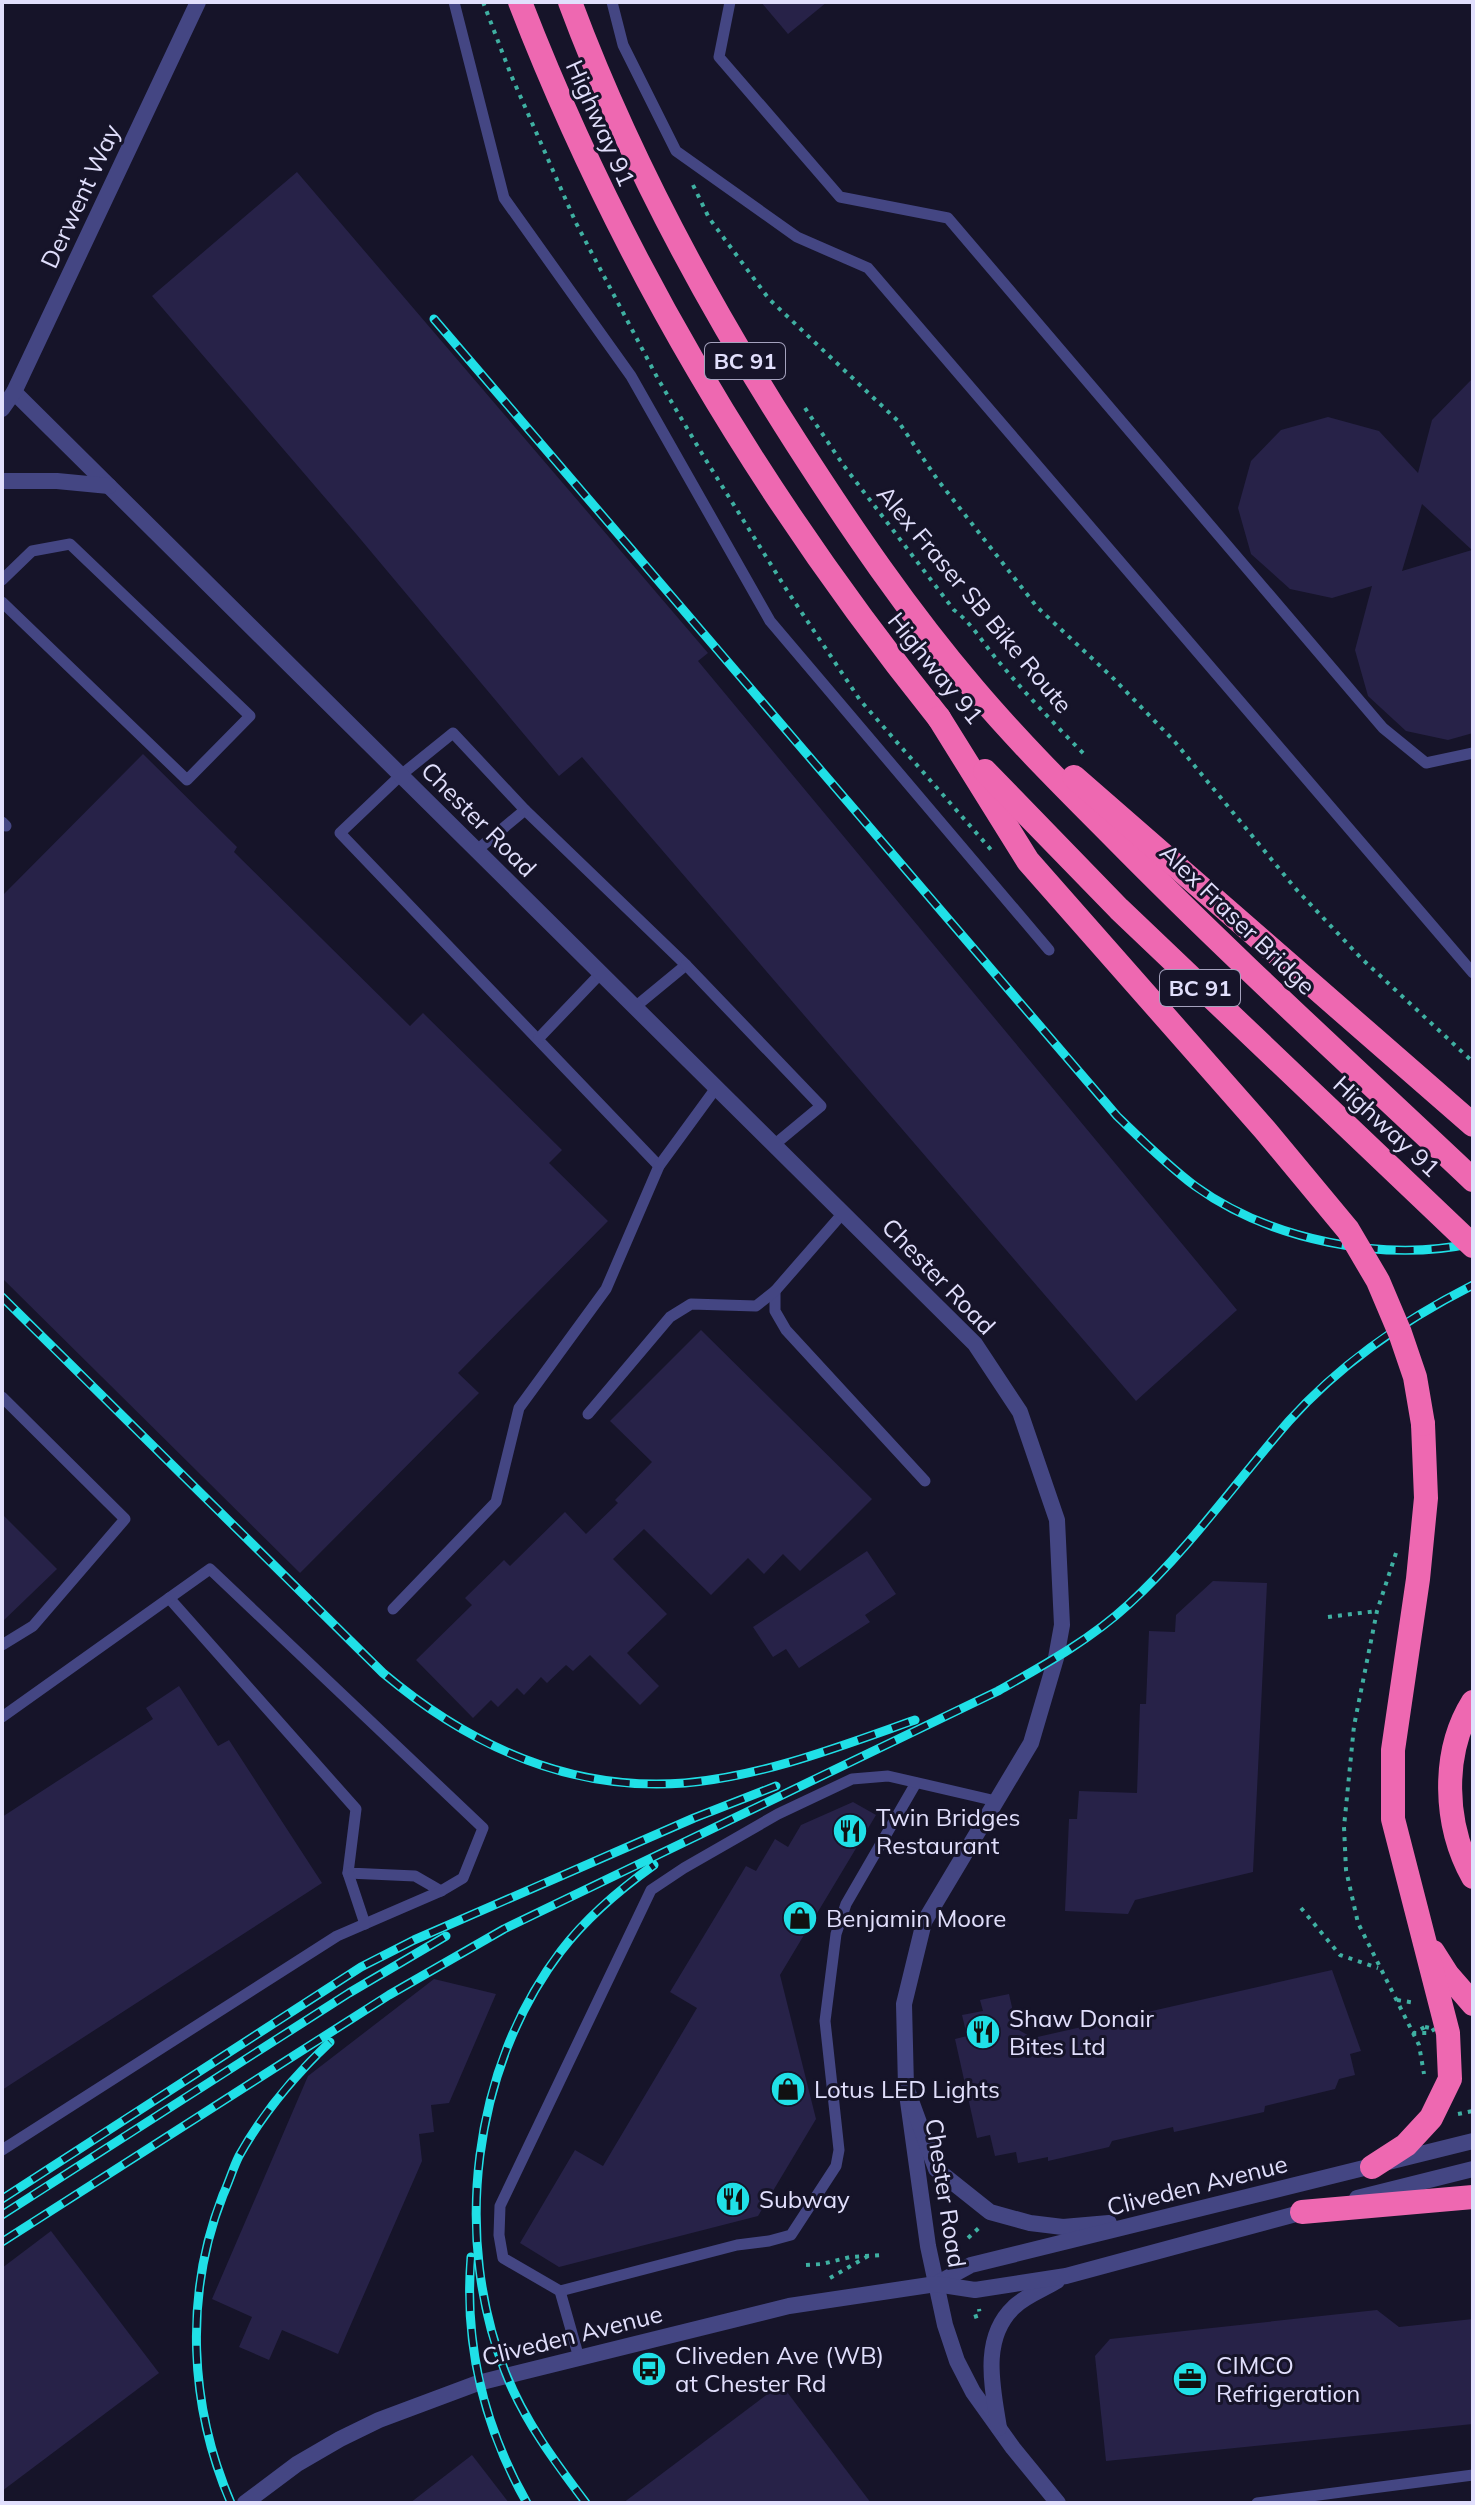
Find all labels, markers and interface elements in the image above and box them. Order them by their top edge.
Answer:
street label: Highway 91 [560,55,642,191]
street label: Derwent Way [34,119,127,273]
road number: BC 91 [705,343,785,379]
street label: Alex Fraser SB Bike Route [871,479,1079,719]
street label: Highway 91 [882,606,990,730]
street label: Chester Road [415,755,543,883]
street label: Alex Fraser Bridge [1154,837,1322,1001]
road number: BC 91 [1160,970,1240,1006]
street label: Highway 91 [1327,1069,1447,1183]
street label: Chester Road [876,1211,1002,1341]
place label: Twin Bridges Restaurant [876,1802,1020,1860]
restaurant icon: Twin Bridges Restaurant [831,1812,869,1850]
shop icon: Benjamin Moore [781,1899,819,1937]
place label: Benjamin Moore [826,1903,1006,1933]
place label: Shaw Donair Bites Ltd [1009,2003,1154,2061]
restaurant icon: Shaw Donair Bites Ltd [964,2013,1002,2051]
shop icon: Lotus LED Lights [769,2070,807,2108]
place label: Lotus LED Lights [814,2074,1000,2104]
street label: Chester Road [919,2116,973,2270]
street label: Cliveden Avenue [1104,2148,1290,2222]
restaurant icon: Subway [714,2180,752,2218]
place label: Subway [759,2184,850,2214]
street label: Cliveden Avenue [479,2298,665,2372]
place label: Cliveden Ave (WB) at Chester Rd [675,2340,884,2398]
bus stop icon: Cliveden Ave (WB) at Chester Rd [630,2350,668,2388]
place label: CIMCO Refrigeration [1216,2350,1360,2408]
office icon: CIMCO Refrigeration [1171,2360,1209,2398]

